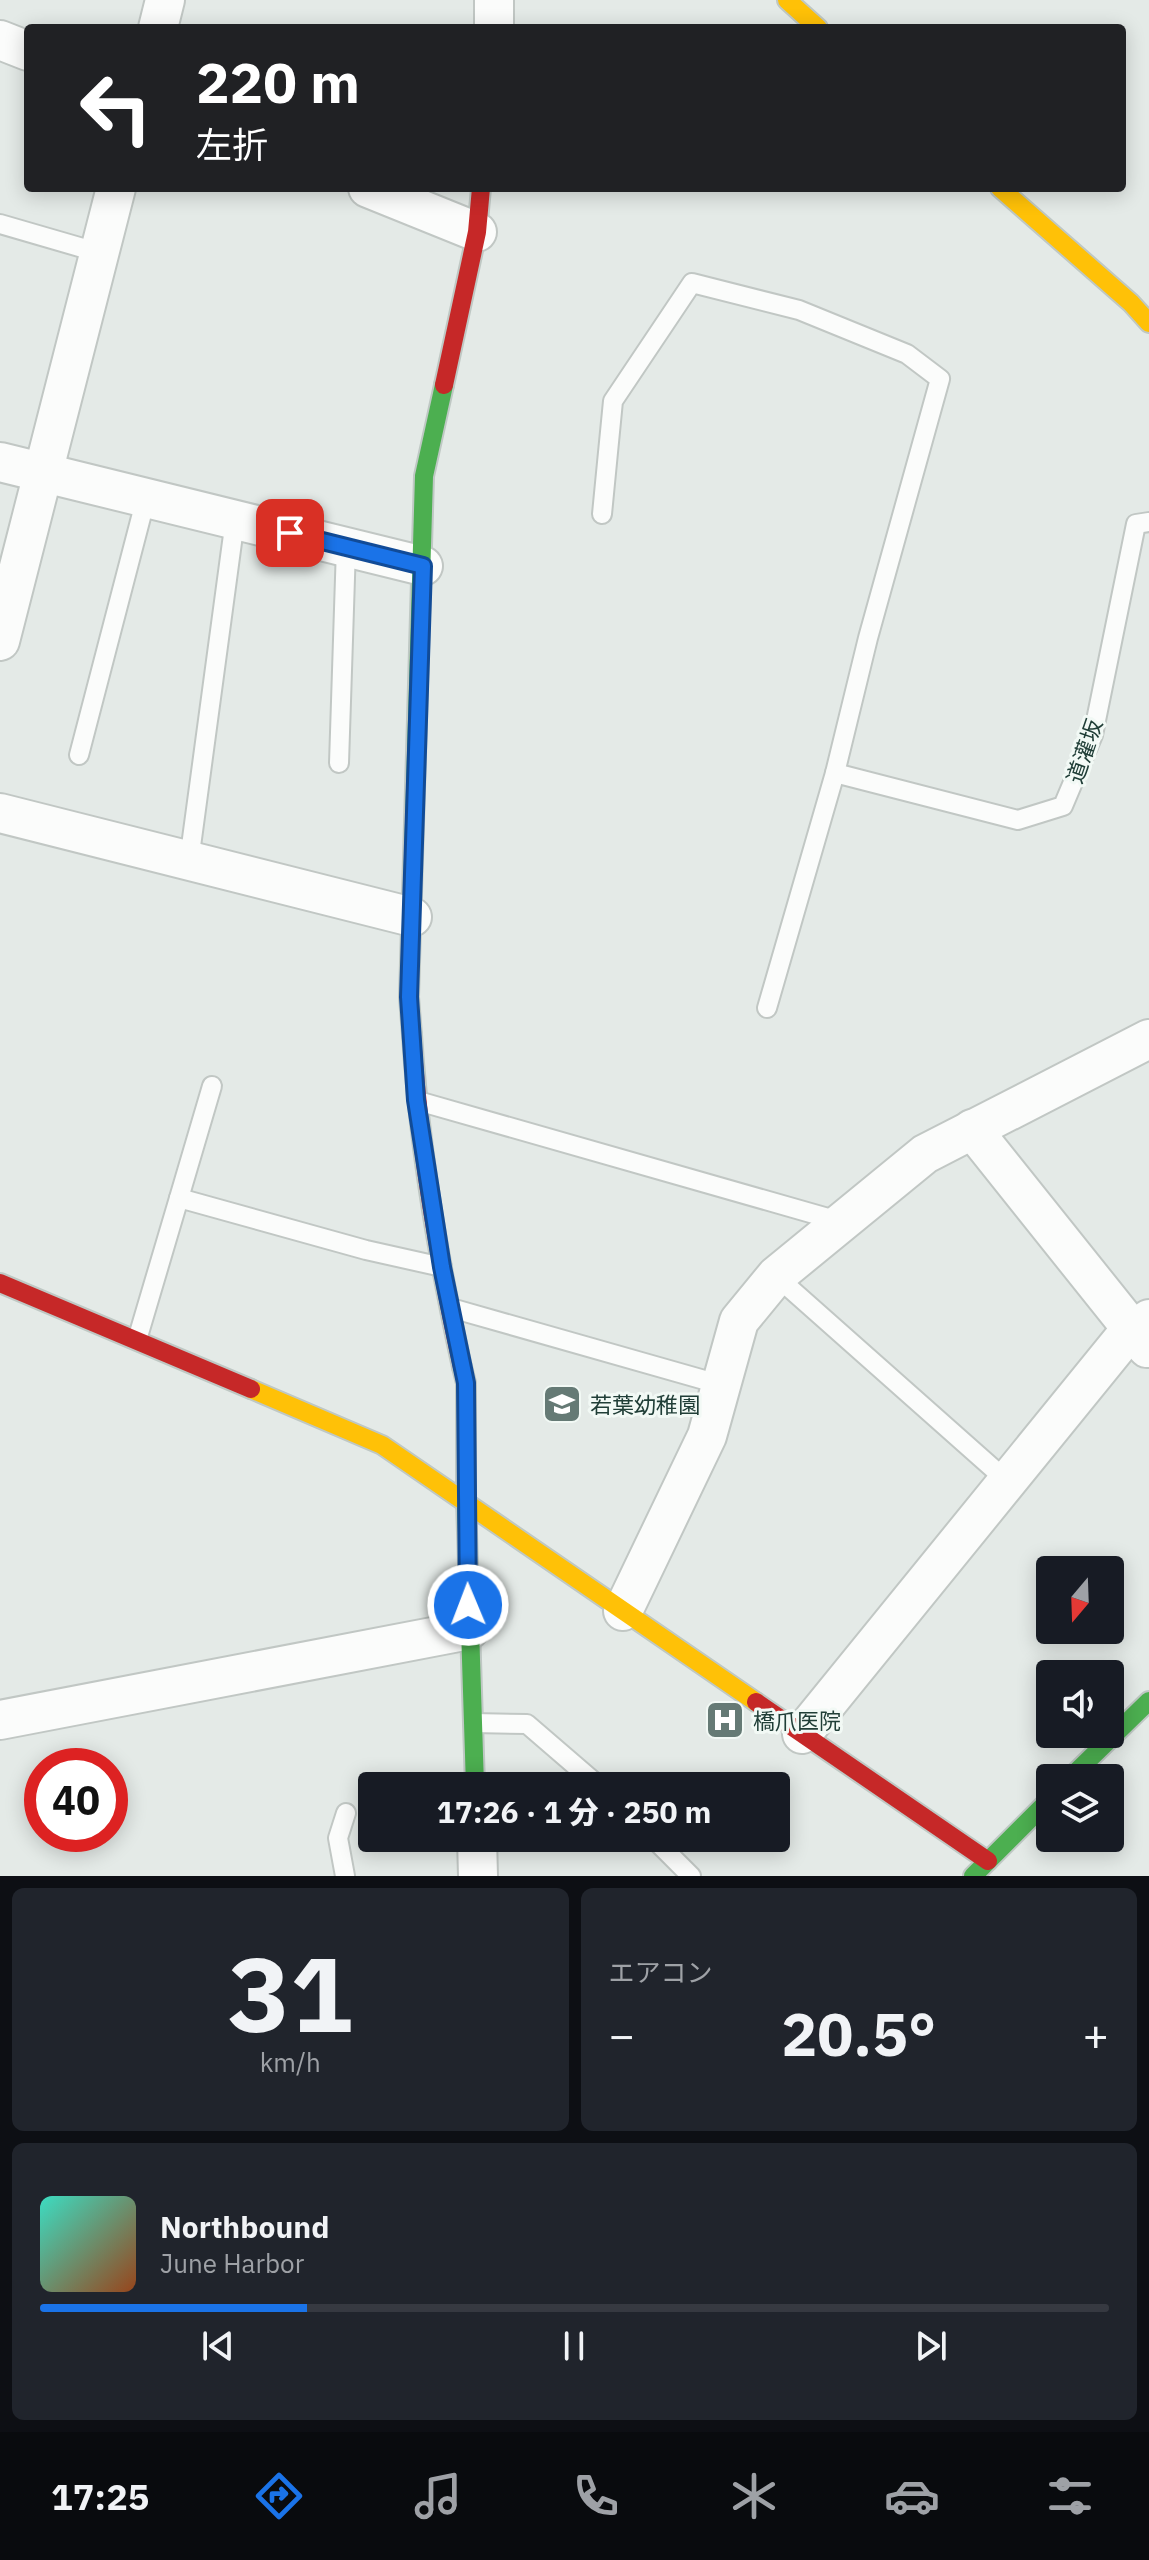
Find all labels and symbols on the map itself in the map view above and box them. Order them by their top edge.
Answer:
pin [256,499,324,567]
street label: 道灌坂 [1060,715,1108,787]
school or university icon: 若葉幼稚園 [541,1383,583,1425]
place label: 若葉幼稚園 [590,1390,700,1419]
north arrow [1036,1556,1124,1644]
position arrow [426,1563,510,1647]
hospital icon: 橋爪医院 [704,1699,746,1741]
place label: 橋爪医院 [753,1706,841,1735]
speed limit sign: 40 [24,1748,128,1852]

